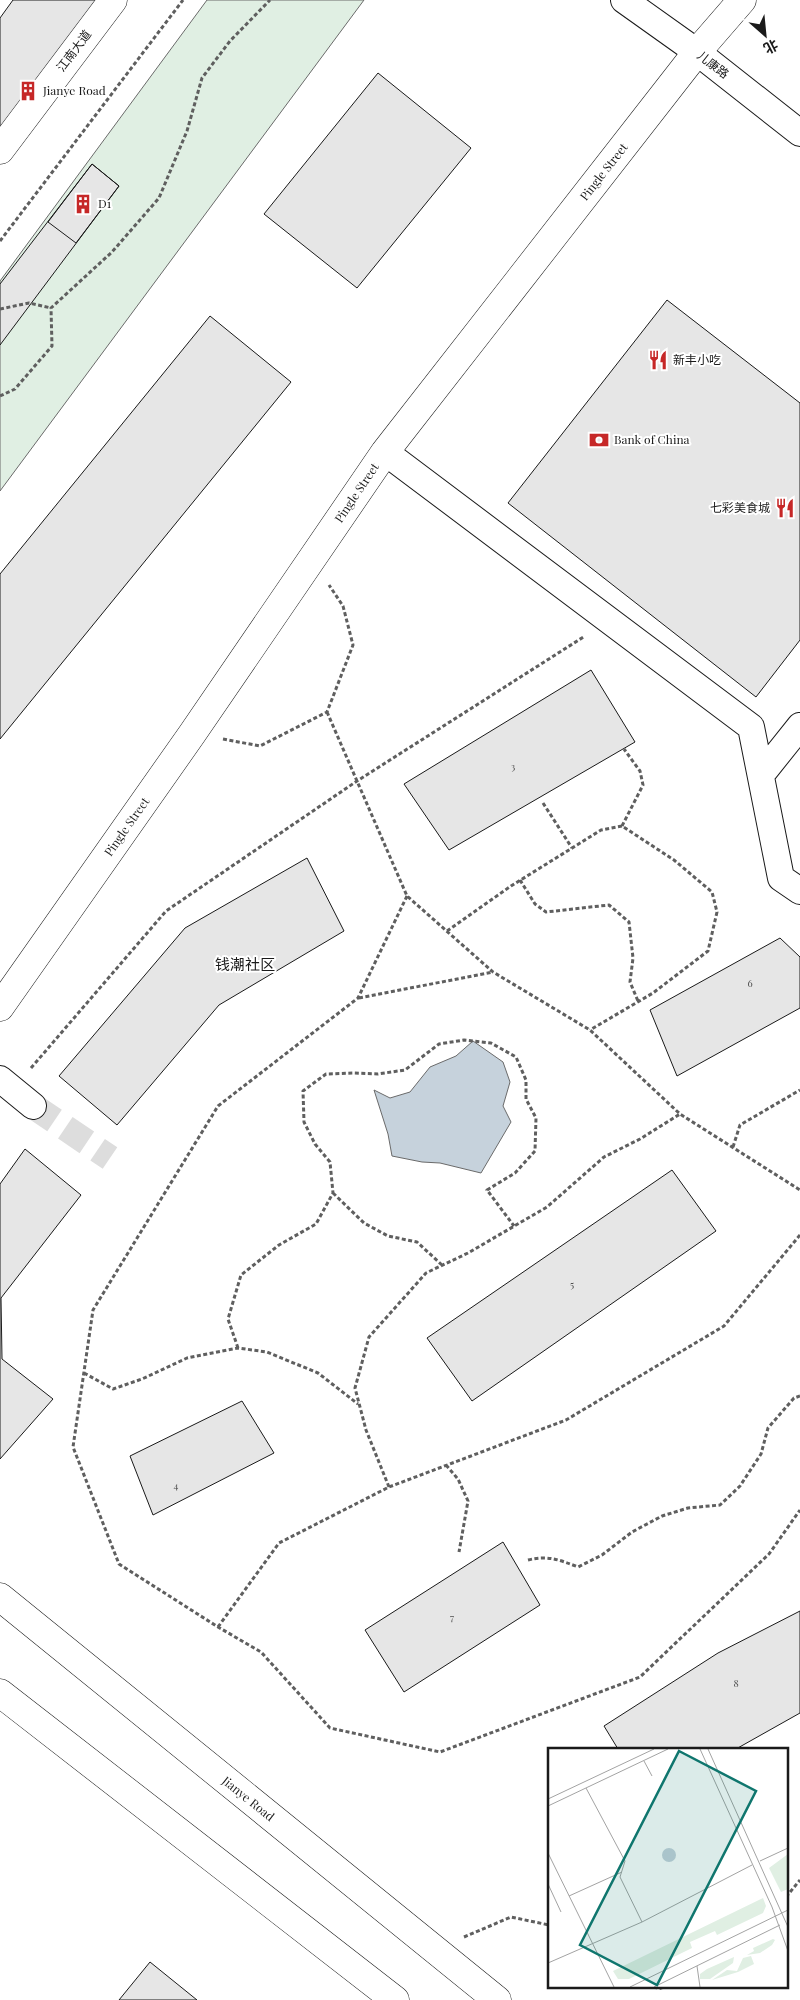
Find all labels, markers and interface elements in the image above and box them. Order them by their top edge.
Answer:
north arrow [740,10,790,60]
street label: 江南大道 [52,26,94,74]
text: 北 [761,35,782,59]
street label: 儿康路 [695,47,733,82]
building icon: Jianye Road [17,80,39,102]
place label: Jianye Road [42,82,106,98]
street label: Pingle Street [576,139,631,203]
building icon: D1 [72,193,94,215]
place label: D1 [98,195,112,211]
restaurant icon: 新丰小吃 [647,349,669,371]
place label: 新丰小吃 [673,351,721,367]
bank icon: Bank of China [588,429,610,451]
place label: Bank of China [614,431,690,447]
street label: Pingle Street [330,459,382,525]
restaurant icon: 七彩美食城 [774,497,796,519]
place label: 七彩美食城 [710,499,770,515]
house number: 3 [511,759,516,773]
street label: Pingle Street [100,793,153,859]
district label: 钱潮社区 [215,954,275,974]
house number: 6 [747,976,753,990]
house number: 5 [570,1277,574,1291]
house number: 4 [174,1478,179,1492]
house number: 7 [450,1610,454,1624]
house number: 8 [733,1676,739,1690]
inset map [548,1748,788,1988]
street label: Jianye Road [218,1772,278,1824]

